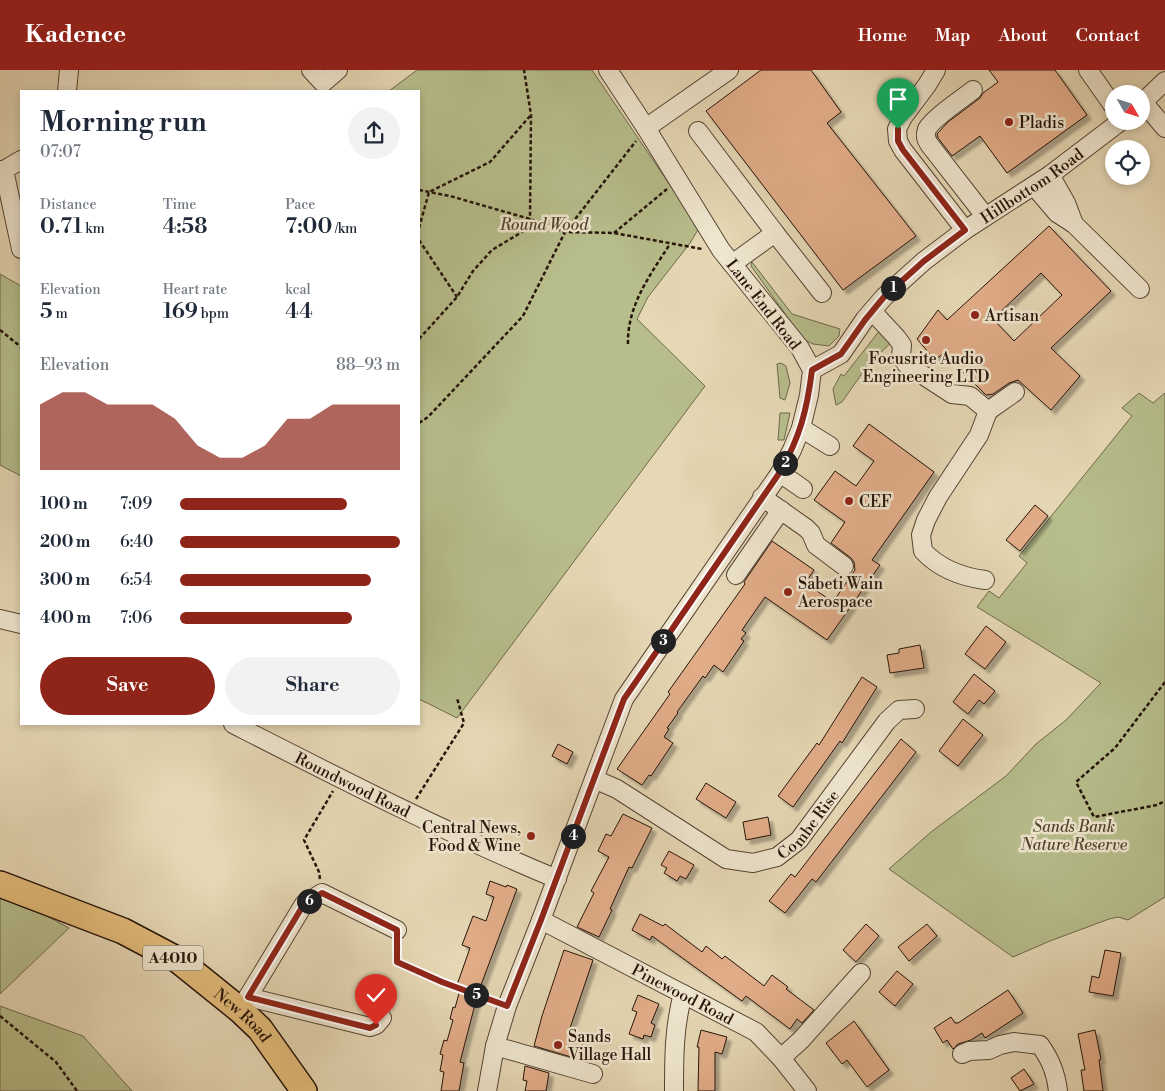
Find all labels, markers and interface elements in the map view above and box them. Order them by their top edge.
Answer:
text: Kadence [25,20,126,50]
text: Home [858,24,907,47]
text: Map [935,24,971,47]
text: About [999,24,1048,47]
text: Contact [1076,24,1140,47]
pin [877,78,919,129]
icon: arrive [884,85,912,113]
north arrow [1105,85,1150,130]
map controls [1105,85,1150,185]
text: Morning run [40,105,207,140]
button: share [348,107,400,159]
place label: Pladis [1019,113,1064,133]
marker: Pladis [1003,116,1015,128]
button: locate [1105,140,1150,185]
text: 07:07 [40,142,81,162]
street label: Hillbottom Road [977,144,1088,228]
text: Distance [40,196,97,214]
text: Time [163,196,196,214]
text: Pace [285,196,315,214]
text: 0.71 [40,214,82,240]
text: 4:58 [163,214,207,240]
text: 7:00 [285,214,332,240]
park label: Round Wood [499,215,589,235]
text: km [82,220,105,238]
text: /km [332,220,357,238]
street label: Lane End Road [722,255,805,354]
pin: 1 [880,276,906,300]
text: 1 [890,279,897,297]
text: Elevation [40,281,101,299]
text: Heart rate [163,281,227,299]
text: kcal [285,281,311,299]
text: 5 [40,299,53,325]
text: 169 [163,299,198,325]
text: 44 [285,299,313,325]
text: m [53,305,68,323]
text: bpm [198,305,229,323]
place label: Artisan [984,306,1039,326]
marker: Artisan [969,309,981,321]
marker: Focusrite Audio Engineering LTD [920,334,932,346]
place label: Focusrite Audio Engineering LTD [863,349,989,387]
text: Elevation [40,355,109,375]
text: 88–93 m [336,355,400,375]
pin: 2 [772,450,798,476]
text: 2 [781,454,790,472]
place label: CEF [859,492,892,512]
text: 100 m [40,494,88,514]
text: 7:09 [120,494,152,514]
marker: CEF [843,495,855,507]
text: 200 m [40,532,90,552]
text: 6:40 [120,532,153,552]
text: 300 m [40,570,90,590]
text: 6:54 [120,570,152,590]
place label: Sabeti Wain Aerospace [797,574,884,612]
marker: Sabeti Wain Aerospace [782,586,794,598]
text: 400 m [40,608,91,628]
text: 7:06 [120,608,152,628]
pin: 3 [650,628,676,654]
text: 3 [659,632,668,650]
button: Save [40,657,215,715]
button: Share [225,657,400,715]
street label: Roundwood Road [291,748,413,822]
street label: Combe Rise [773,786,844,864]
park label: Sands Bank Nature Reserve [1020,817,1128,855]
place label: Central News, Food & Wine [422,818,521,856]
pin: 4 [560,824,586,848]
text: 4 [569,827,578,845]
marker: Central News, Food & Wine [525,830,537,842]
pin: 6 [296,888,322,914]
text: 6 [305,892,314,910]
road number: A4010 [143,946,203,970]
street label: Pinewood Road [628,960,737,1030]
pin [355,974,397,1025]
icon: check [362,981,390,1009]
pin: 5 [464,982,488,1008]
street label: New Road [210,984,275,1046]
text: 5 [472,986,481,1004]
place label: Sands Village Hall [567,1027,651,1065]
marker: Sands Village Hall [552,1039,564,1051]

